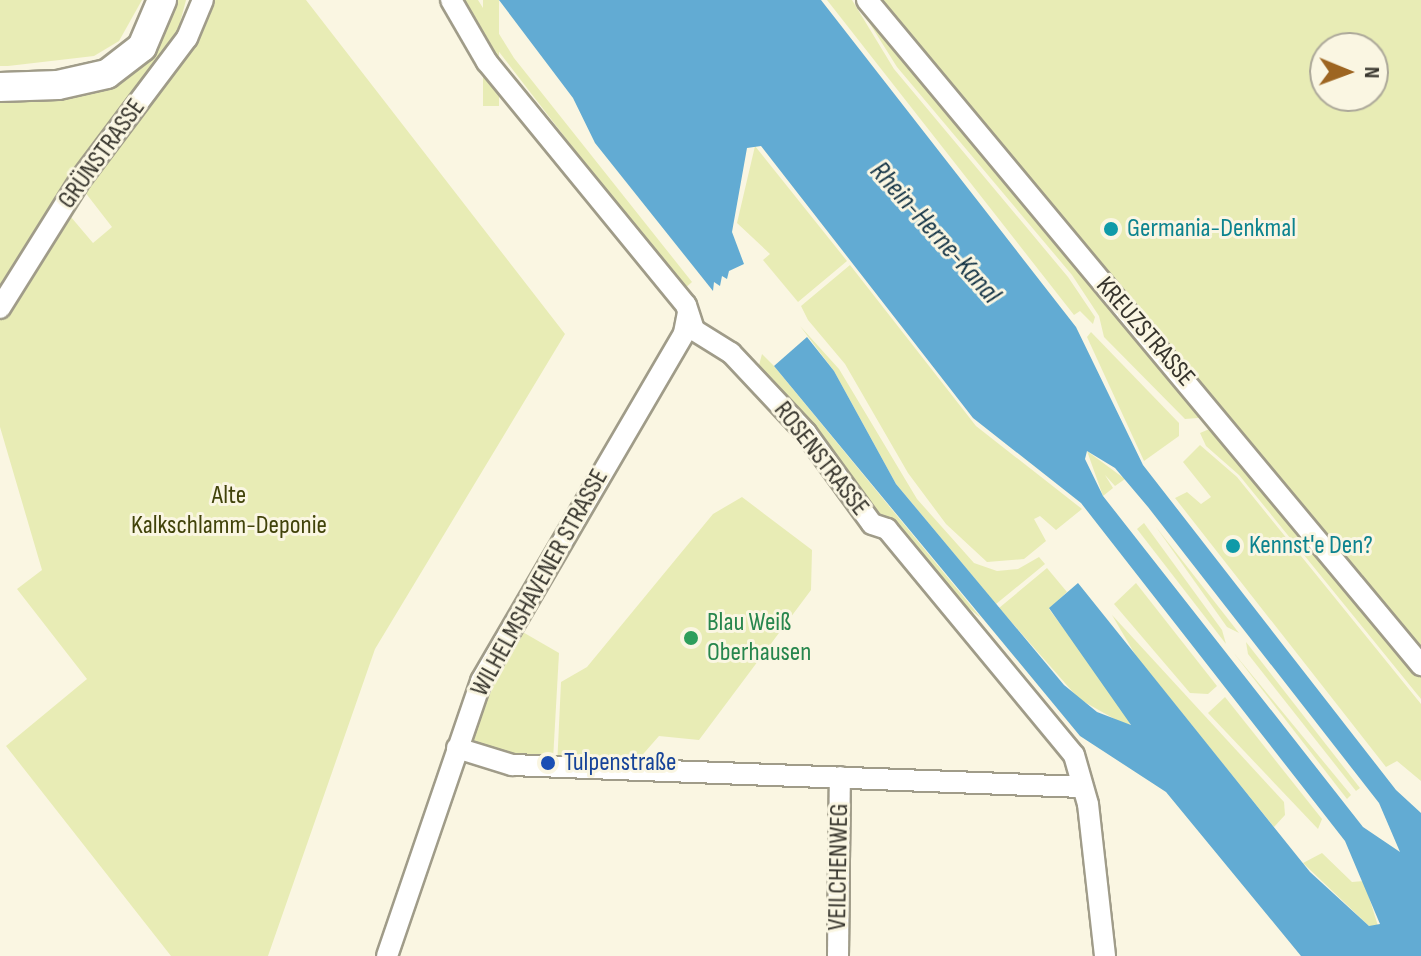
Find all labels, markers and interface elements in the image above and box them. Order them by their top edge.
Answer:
north arrow [1309,32,1389,112]
text: N [1358,66,1385,79]
street label: GRÜNSTRASSE [52,93,152,215]
water label: Rhein-Herne-Kanal [863,155,1007,311]
place label: Germania-Denkmal [1127,213,1296,245]
marker: Germania-Denkmal [1102,220,1120,238]
street label: KREUZSTRASSE [1089,271,1201,393]
street label: ROSENSTRASSE [767,396,875,522]
street label: WILHELMSHAVENER STRASSE [465,464,615,702]
park label: Alte Kalkschlamm-Deponie [131,480,327,542]
place label: Kennst'e Den? [1249,530,1373,562]
marker: Kennst'e Den? [1224,537,1242,555]
place label: Blau Weiß Oberhausen [707,607,811,668]
marker: Blau Weiß Oberhausen [682,629,700,647]
place label: Tulpenstraße [564,747,676,779]
marker: Tulpenstraße [539,754,557,772]
street label: VEILCHENWEG [822,803,856,931]

